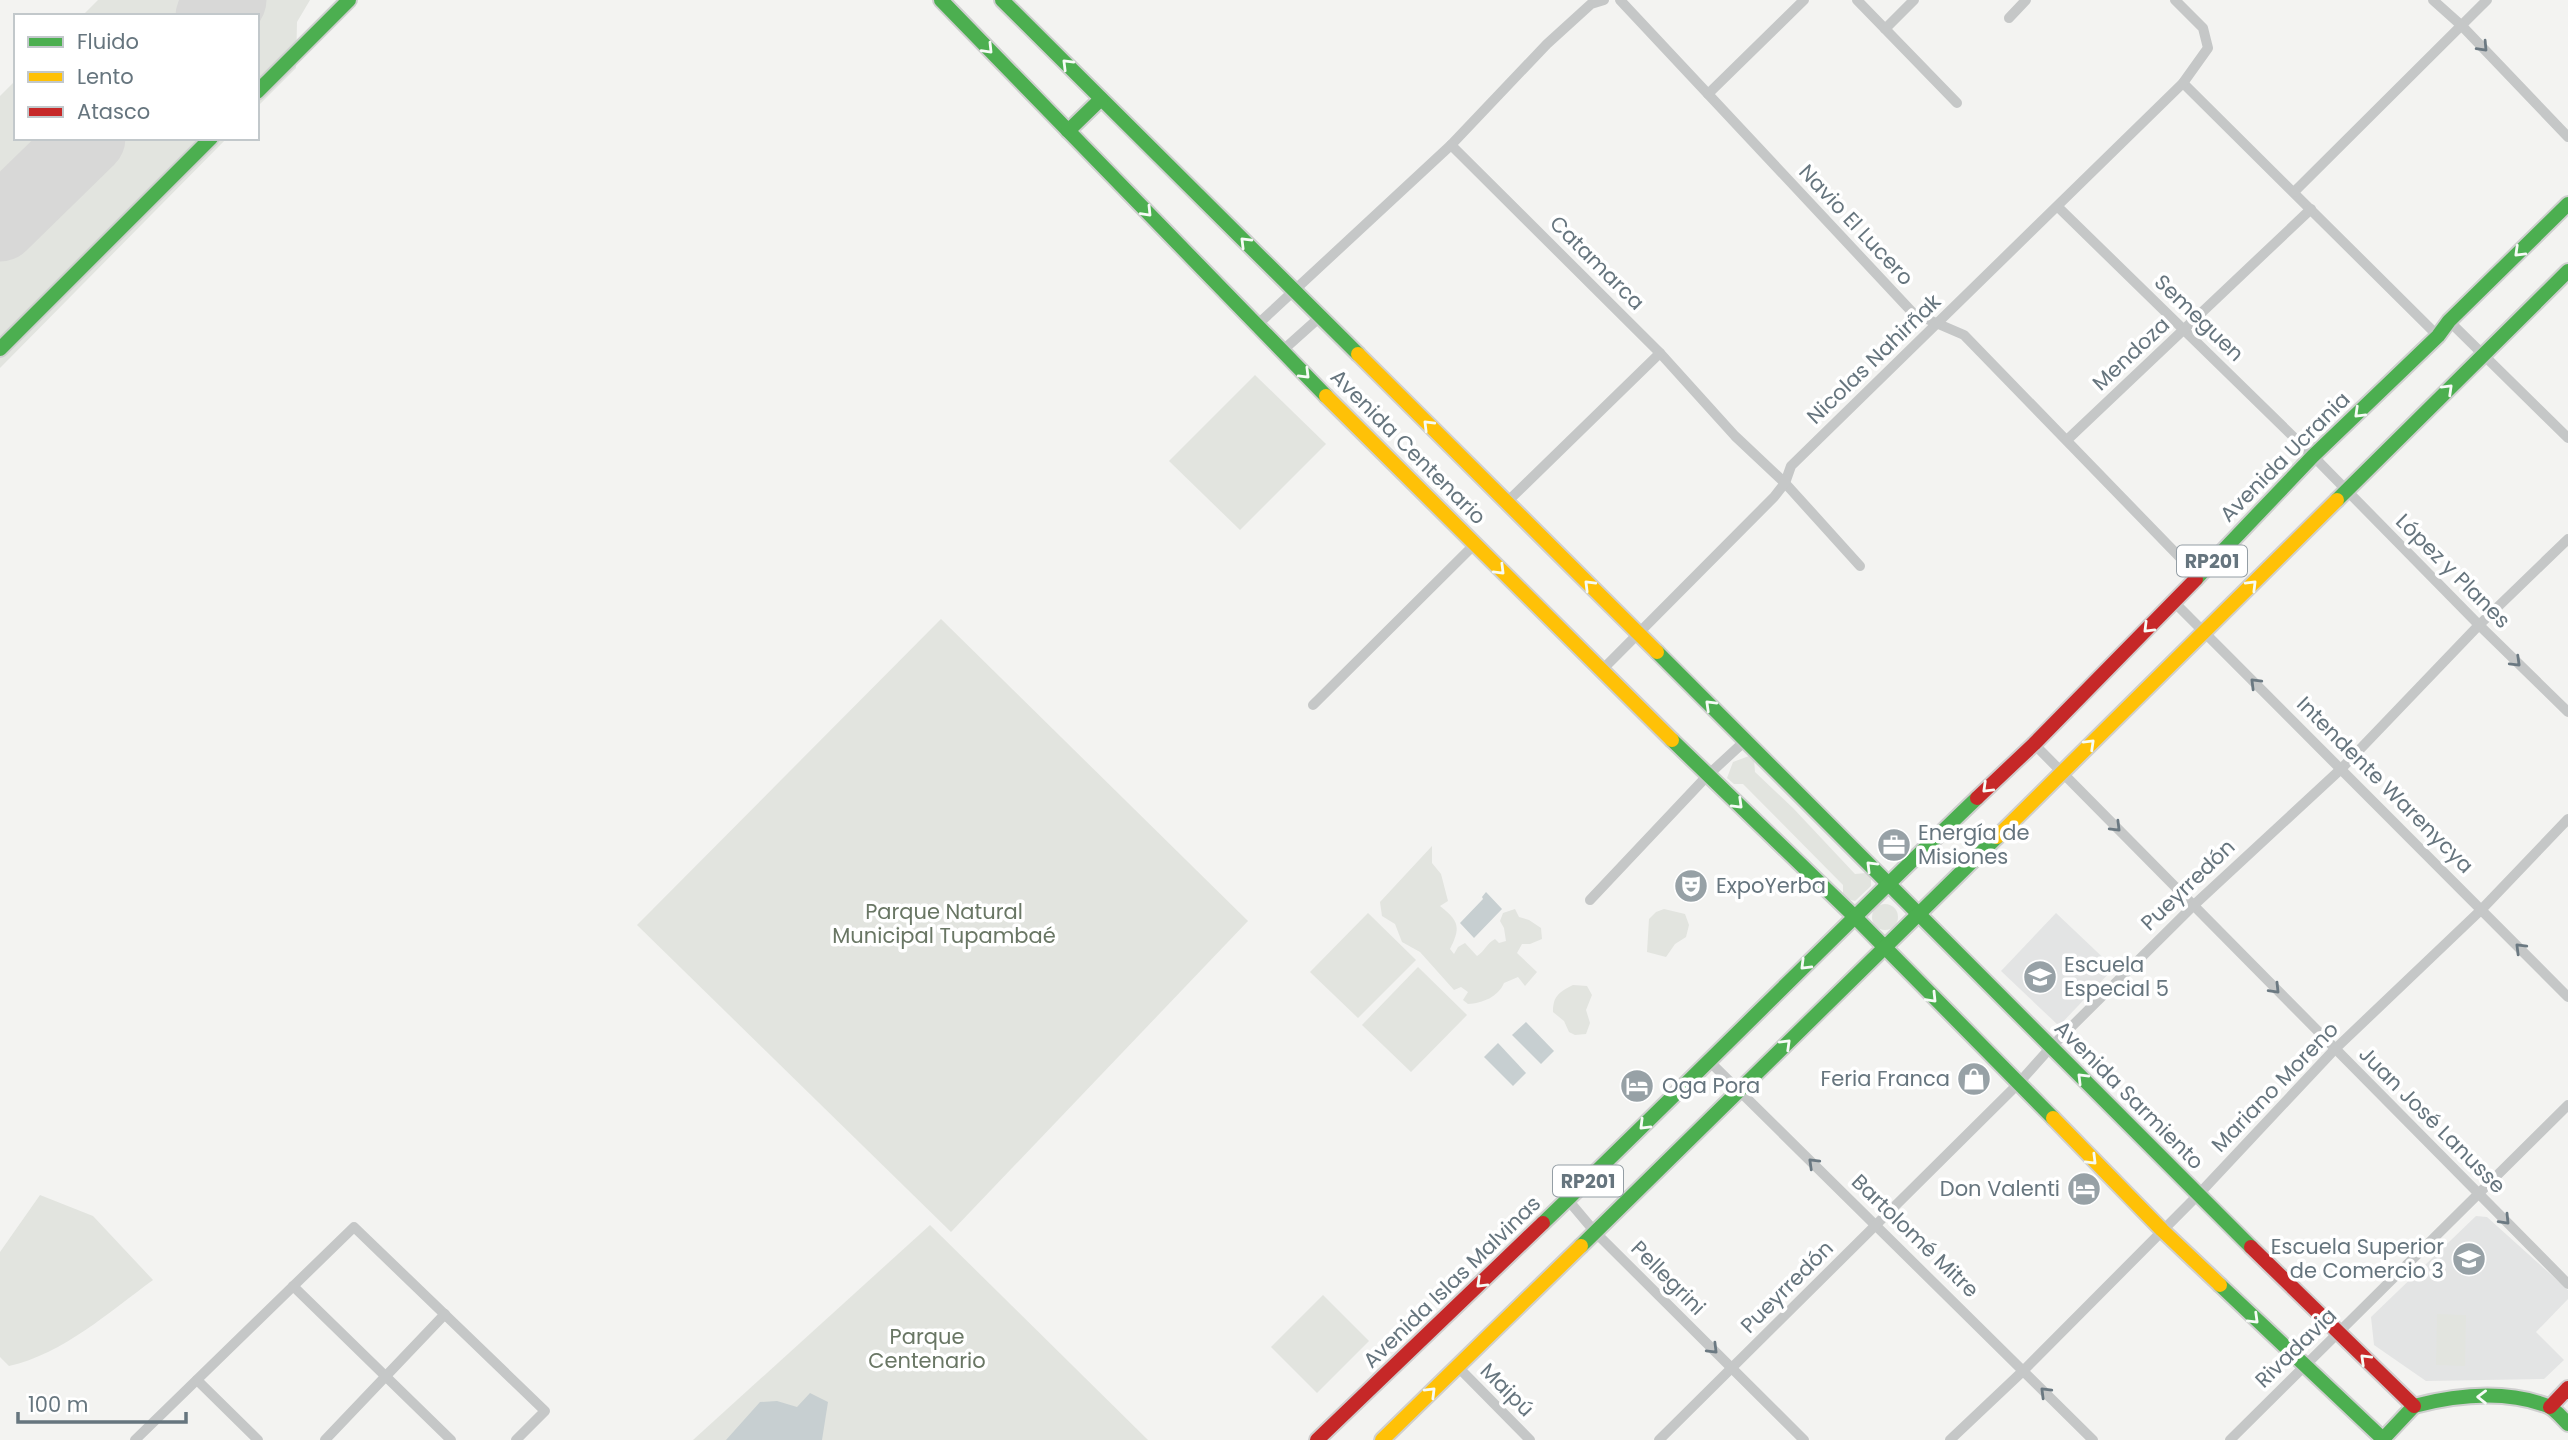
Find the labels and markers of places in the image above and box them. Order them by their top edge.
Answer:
place label: Energía de Misiones [1918,818,2029,871]
office icon: Energía de Misiones [1875,826,1913,864]
theatre icon: ExpoYerba [1672,867,1710,905]
place label: ExpoYerba [1716,871,1826,900]
place label: Escuela Especial 5 [2064,950,2169,1003]
school or university icon: Escuela Especial 5 [2021,958,2059,996]
shop icon: Feria Franca [1955,1060,1993,1098]
place label: Feria Franca [1821,1064,1950,1093]
hotel icon: Oga Pora [1618,1067,1656,1105]
place label: Oga Pora [1662,1071,1760,1100]
hotel icon: Don Valenti [2065,1170,2103,1208]
place label: Don Valenti [1940,1174,2060,1203]
place label: Escuela Superior de Comercio 3 [2271,1232,2444,1285]
school or university icon: Escuela Superior de Comercio 3 [2450,1240,2488,1278]

